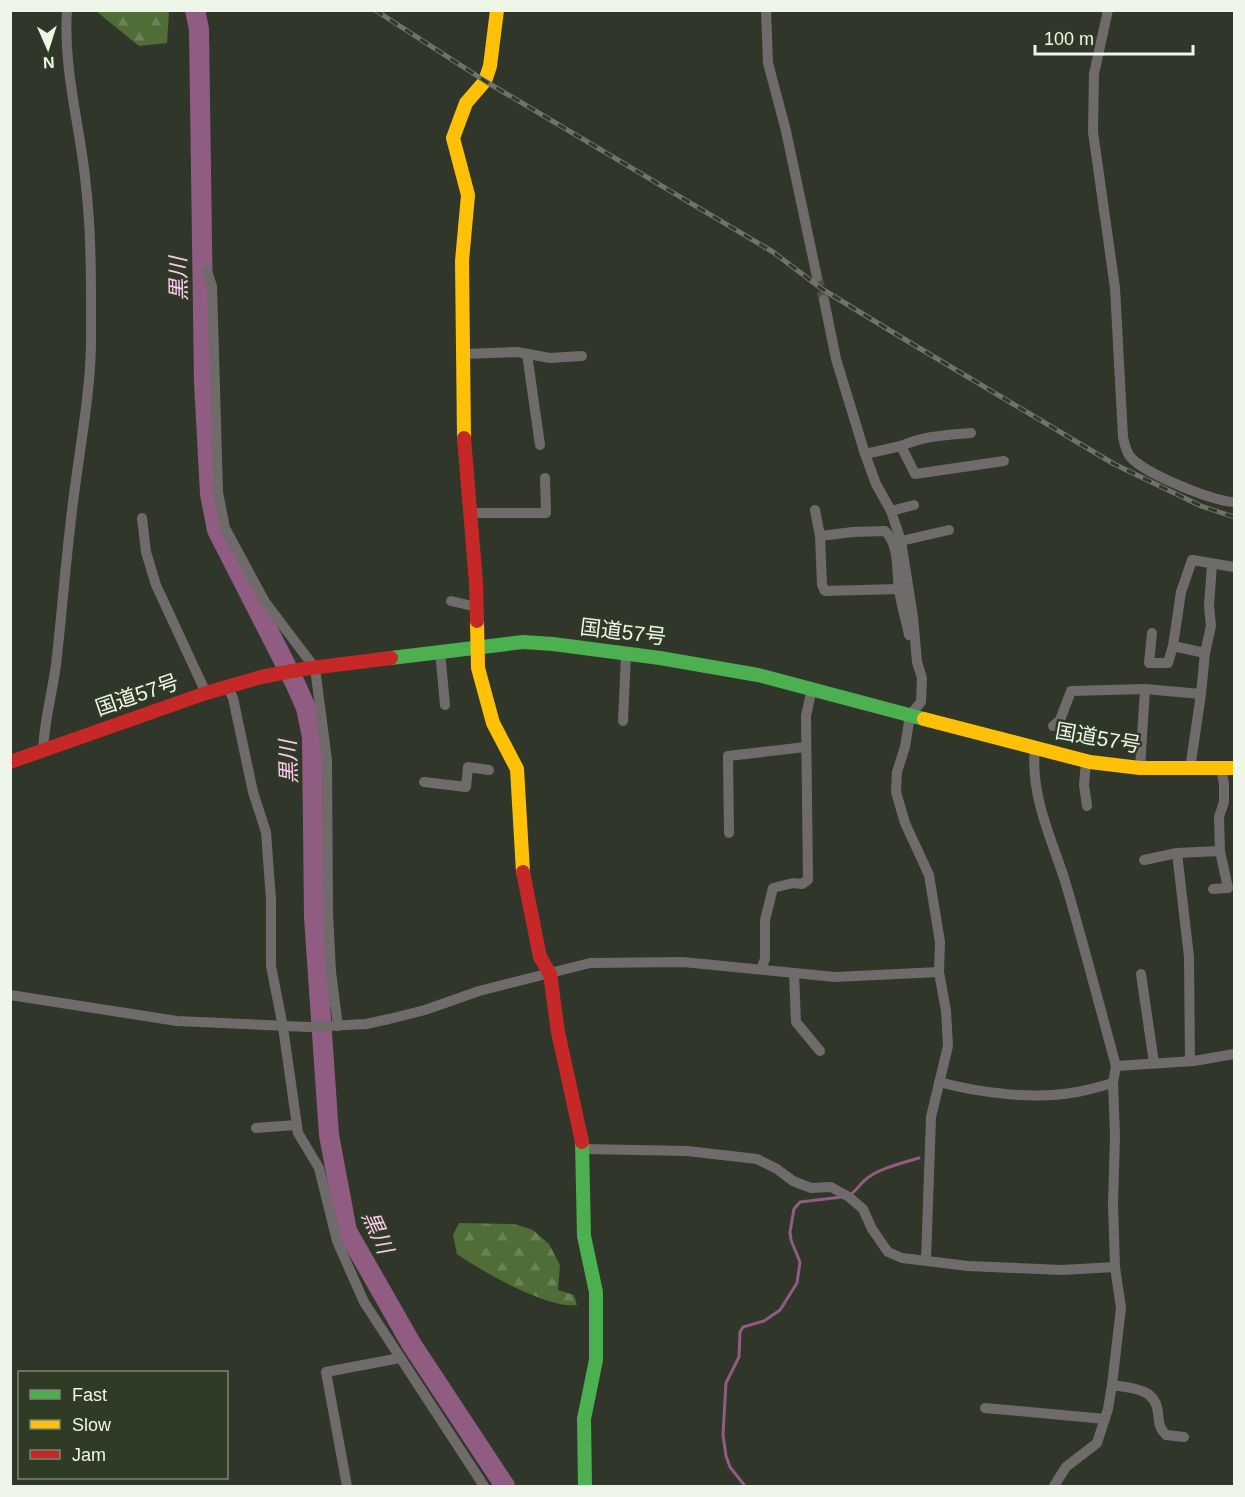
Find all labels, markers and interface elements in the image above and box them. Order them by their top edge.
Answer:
north arrow [18,18,78,78]
scale bar [1035,18,1192,56]
text: 100 m [1044,29,1094,49]
text: N [43,54,55,71]
water label: 黒川 [166,255,191,301]
street label: 国道57号 [579,615,667,648]
street label: 国道57号 [92,670,181,719]
street label: 国道57号 [1054,719,1143,756]
water label: 黒川 [275,738,302,784]
water label: 黒川 [357,1207,399,1259]
legend [18,1371,228,1479]
text: Fast [72,1385,107,1405]
text: Slow [72,1415,112,1435]
text: Jam [72,1445,106,1465]

